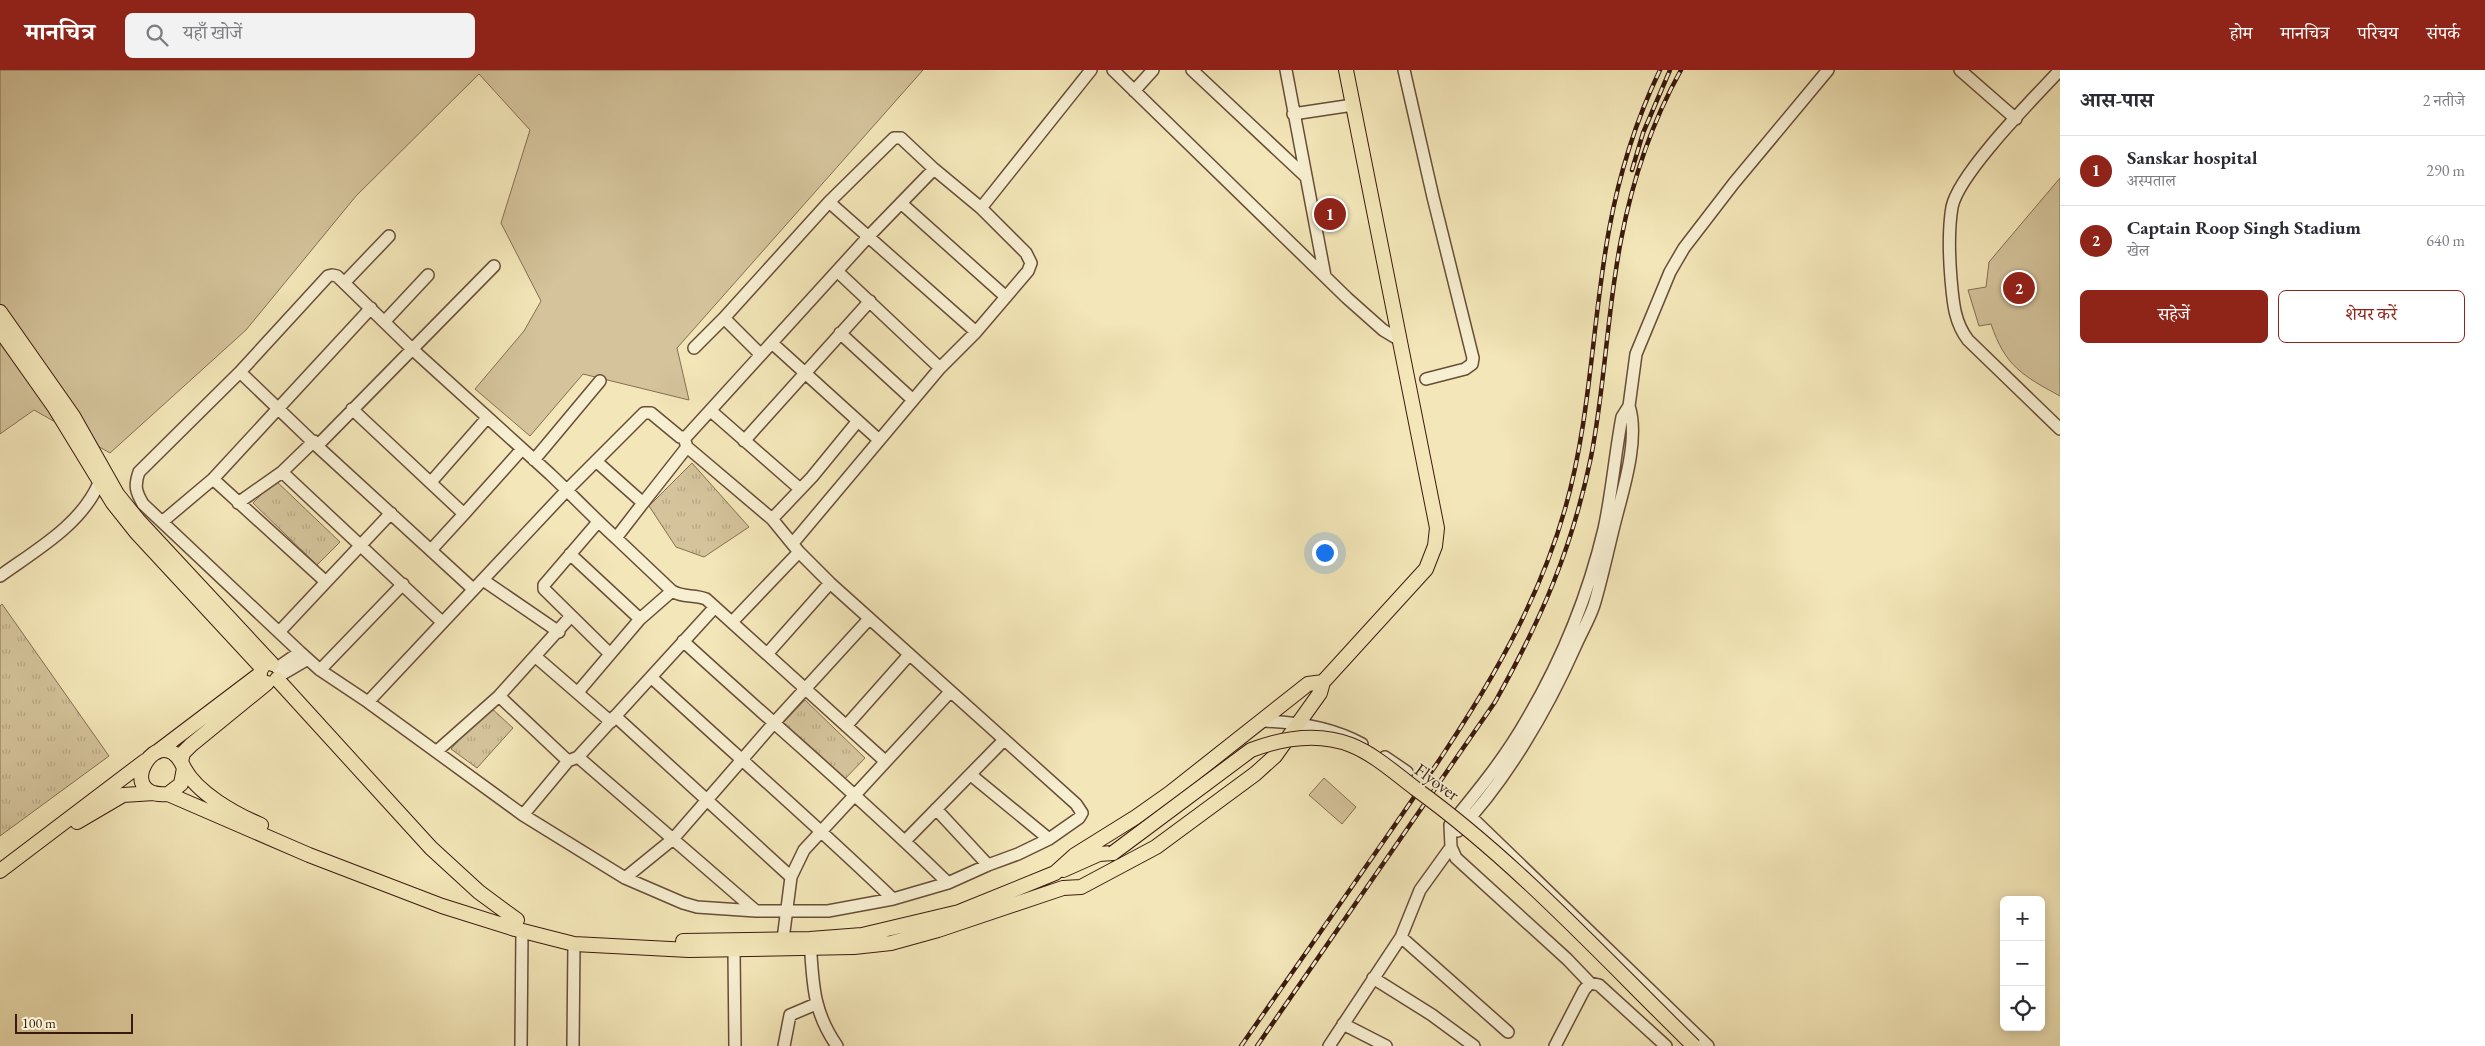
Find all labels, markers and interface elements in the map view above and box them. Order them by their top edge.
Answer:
search box [125,13,475,58]
text: मानचित्र [25,16,95,47]
text: यहाँ खोजें [183,20,242,45]
icon: search [143,21,171,49]
text: होम [2230,21,2253,44]
text: मानचित्र [2281,21,2329,44]
text: परिचय [2357,21,2398,44]
text: संपर्क [2426,21,2460,44]
text: आस-पास [2080,86,2153,113]
text: 2 नतीजे [2423,90,2465,111]
text: Sanskar hospital [2127,145,2257,170]
text: 1 [2092,160,2100,181]
text: 290 m [2426,160,2465,181]
text: अस्पताल [2127,170,2176,191]
pin: 1 [1314,195,1346,233]
text: Captain Roop Singh Stadium [2127,215,2361,240]
text: 2 [2092,230,2100,251]
text: 640 m [2426,230,2465,251]
text: खेल [2127,240,2149,261]
pin: 2 [2003,269,2035,307]
button: सहेजें [2080,290,2268,343]
button: शेयर करें [2278,290,2465,343]
your location [1312,540,1338,566]
street label: Flyover [1410,758,1464,806]
map controls [2000,896,2045,1031]
button: + [2000,896,2045,941]
button: − [2000,941,2045,986]
button: locate [2000,986,2045,1031]
scale bar [15,1011,132,1034]
text: 100 m [22,1014,56,1032]

